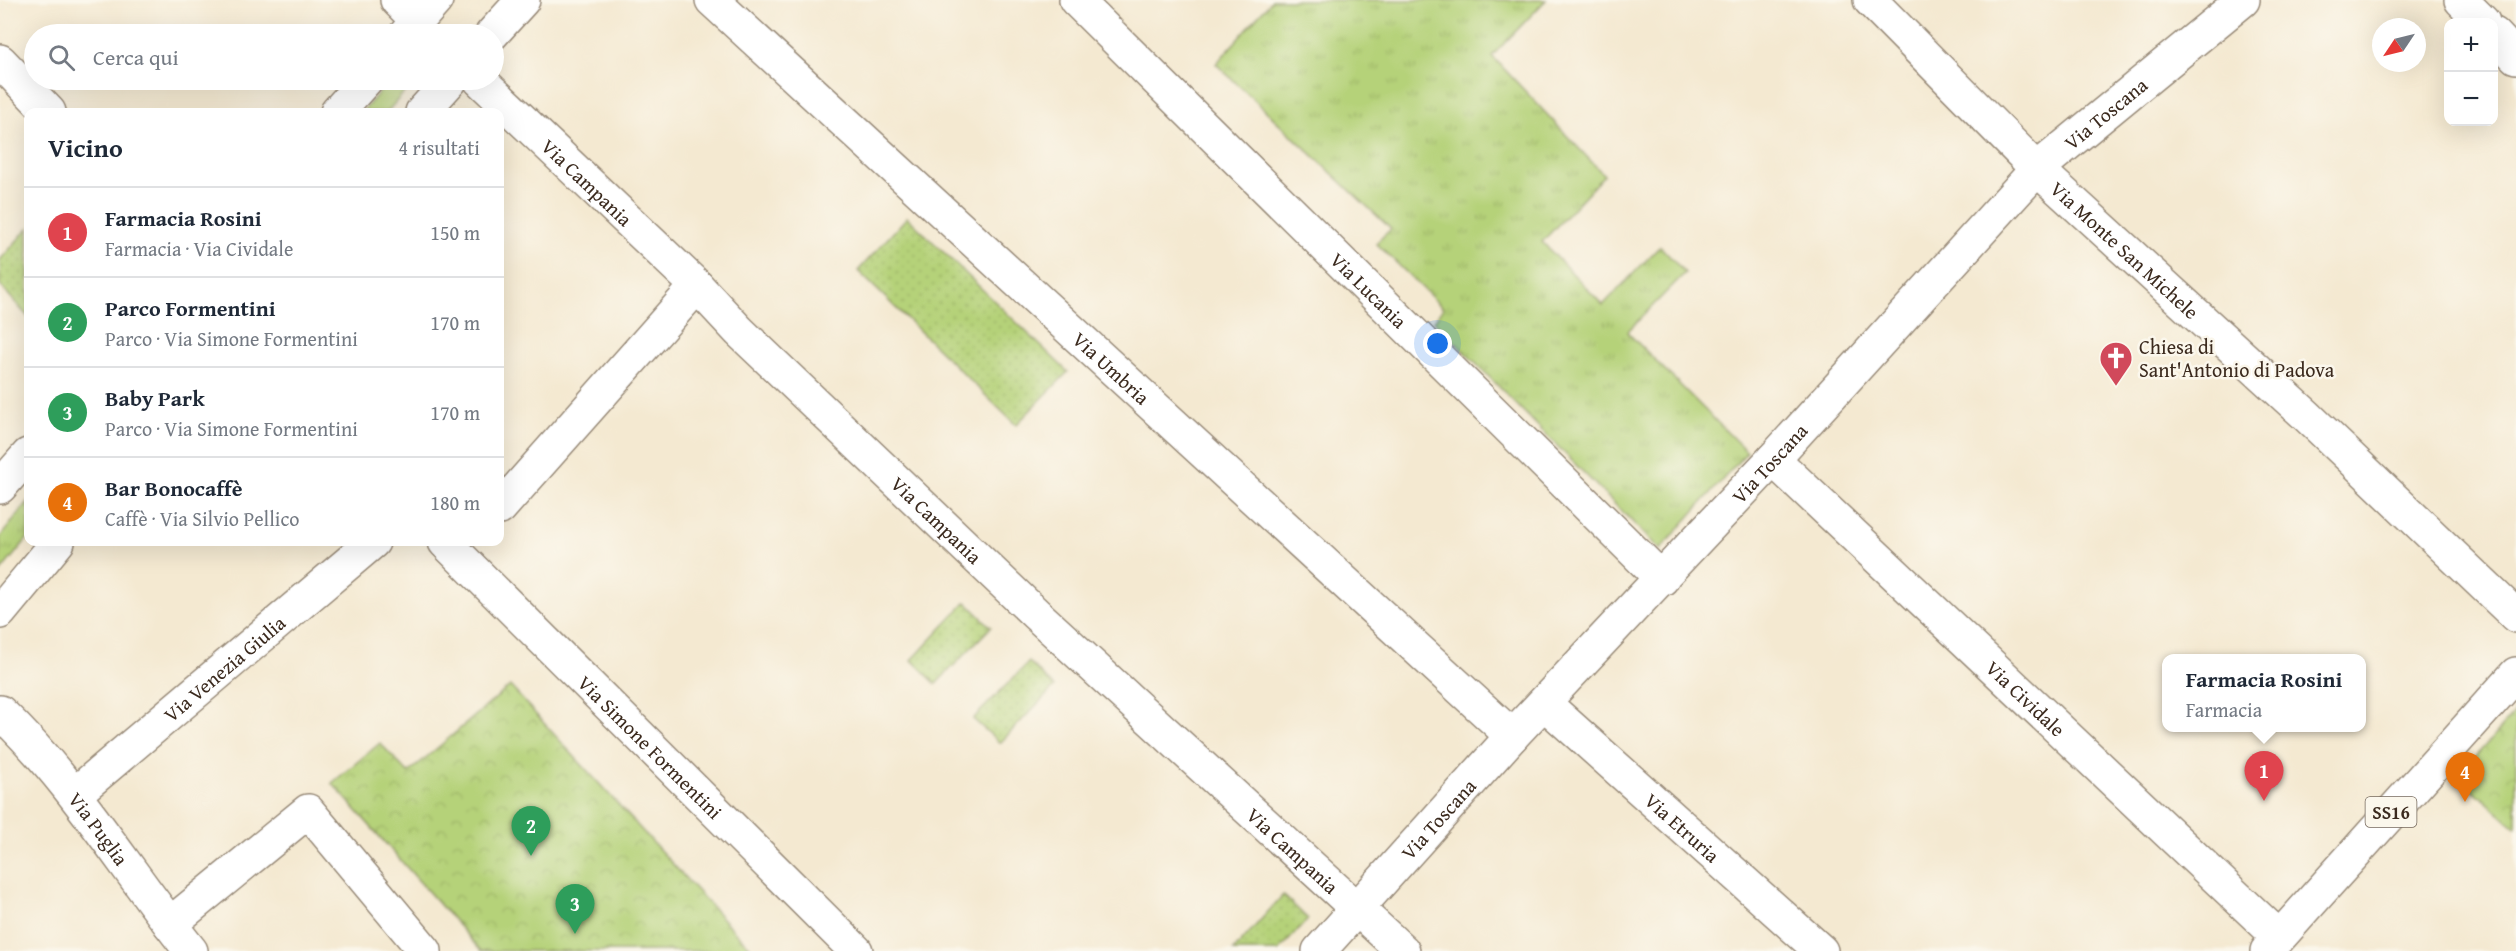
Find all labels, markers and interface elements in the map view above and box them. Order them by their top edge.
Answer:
north arrow [2372,18,2426,72]
map controls [2444,18,2498,126]
button: + [2444,18,2498,72]
search box [24,24,504,90]
icon: search [45,41,78,74]
text: Cerca qui [93,41,179,73]
street label: Via Toscana [2057,70,2154,156]
button: − [2444,72,2498,126]
text: Vicino [48,128,123,167]
street label: Via Campania [535,132,640,233]
text: 4 risultati [399,133,480,162]
street label: Via Monte San Michele [2044,174,2206,325]
text: Farmacia Rosini [105,202,262,234]
text: 1 [62,218,73,247]
text: 150 m [430,218,480,247]
text: Farmacia · Via Cividale [105,234,293,263]
street label: Via Lucania [1324,245,1414,335]
text: Parco Formentini [105,292,276,324]
text: 2 [62,308,73,337]
text: 170 m [430,308,480,337]
text: Parco · Via Simone Formentini [105,324,358,353]
street label: Via Umbria [1067,325,1157,411]
your location [1423,329,1452,358]
place label: Chiesa di Sant'Antonio di Padova [2139,332,2335,384]
church icon: Chiesa di Sant'Antonio di Padova [2098,340,2134,387]
text: Baby Park [105,382,205,414]
text: 3 [62,398,73,427]
text: 170 m [430,398,480,427]
text: Parco · Via Simone Formentini [105,414,358,443]
street label: Via Toscana [1724,416,1814,509]
street label: Via Campania [885,469,989,570]
text: Bar Bonocaffè [105,472,242,504]
text: 4 [62,488,73,517]
text: 180 m [430,488,480,517]
text: Caffè · Via Silvio Pellico [105,504,299,533]
street label: Via Venezia Giulia [157,608,292,728]
street label: Via Cividale [1980,653,2072,743]
popup [2162,654,2366,732]
text: Farmacia Rosini [2186,663,2342,695]
street label: Via Simone Formentini [572,668,730,825]
text: Farmacia [2186,695,2262,724]
pin: 1 [2244,752,2284,801]
pin: 4 [2446,752,2484,802]
street label: Via Toscana [1394,771,1483,866]
street label: Via Puglia [62,785,136,871]
street label: Via Etruria [1639,786,1727,869]
road number: SS16 [2366,797,2416,827]
street label: Via Campania [1241,800,1346,900]
pin: 2 [512,806,550,856]
pin: 3 [556,884,594,934]

